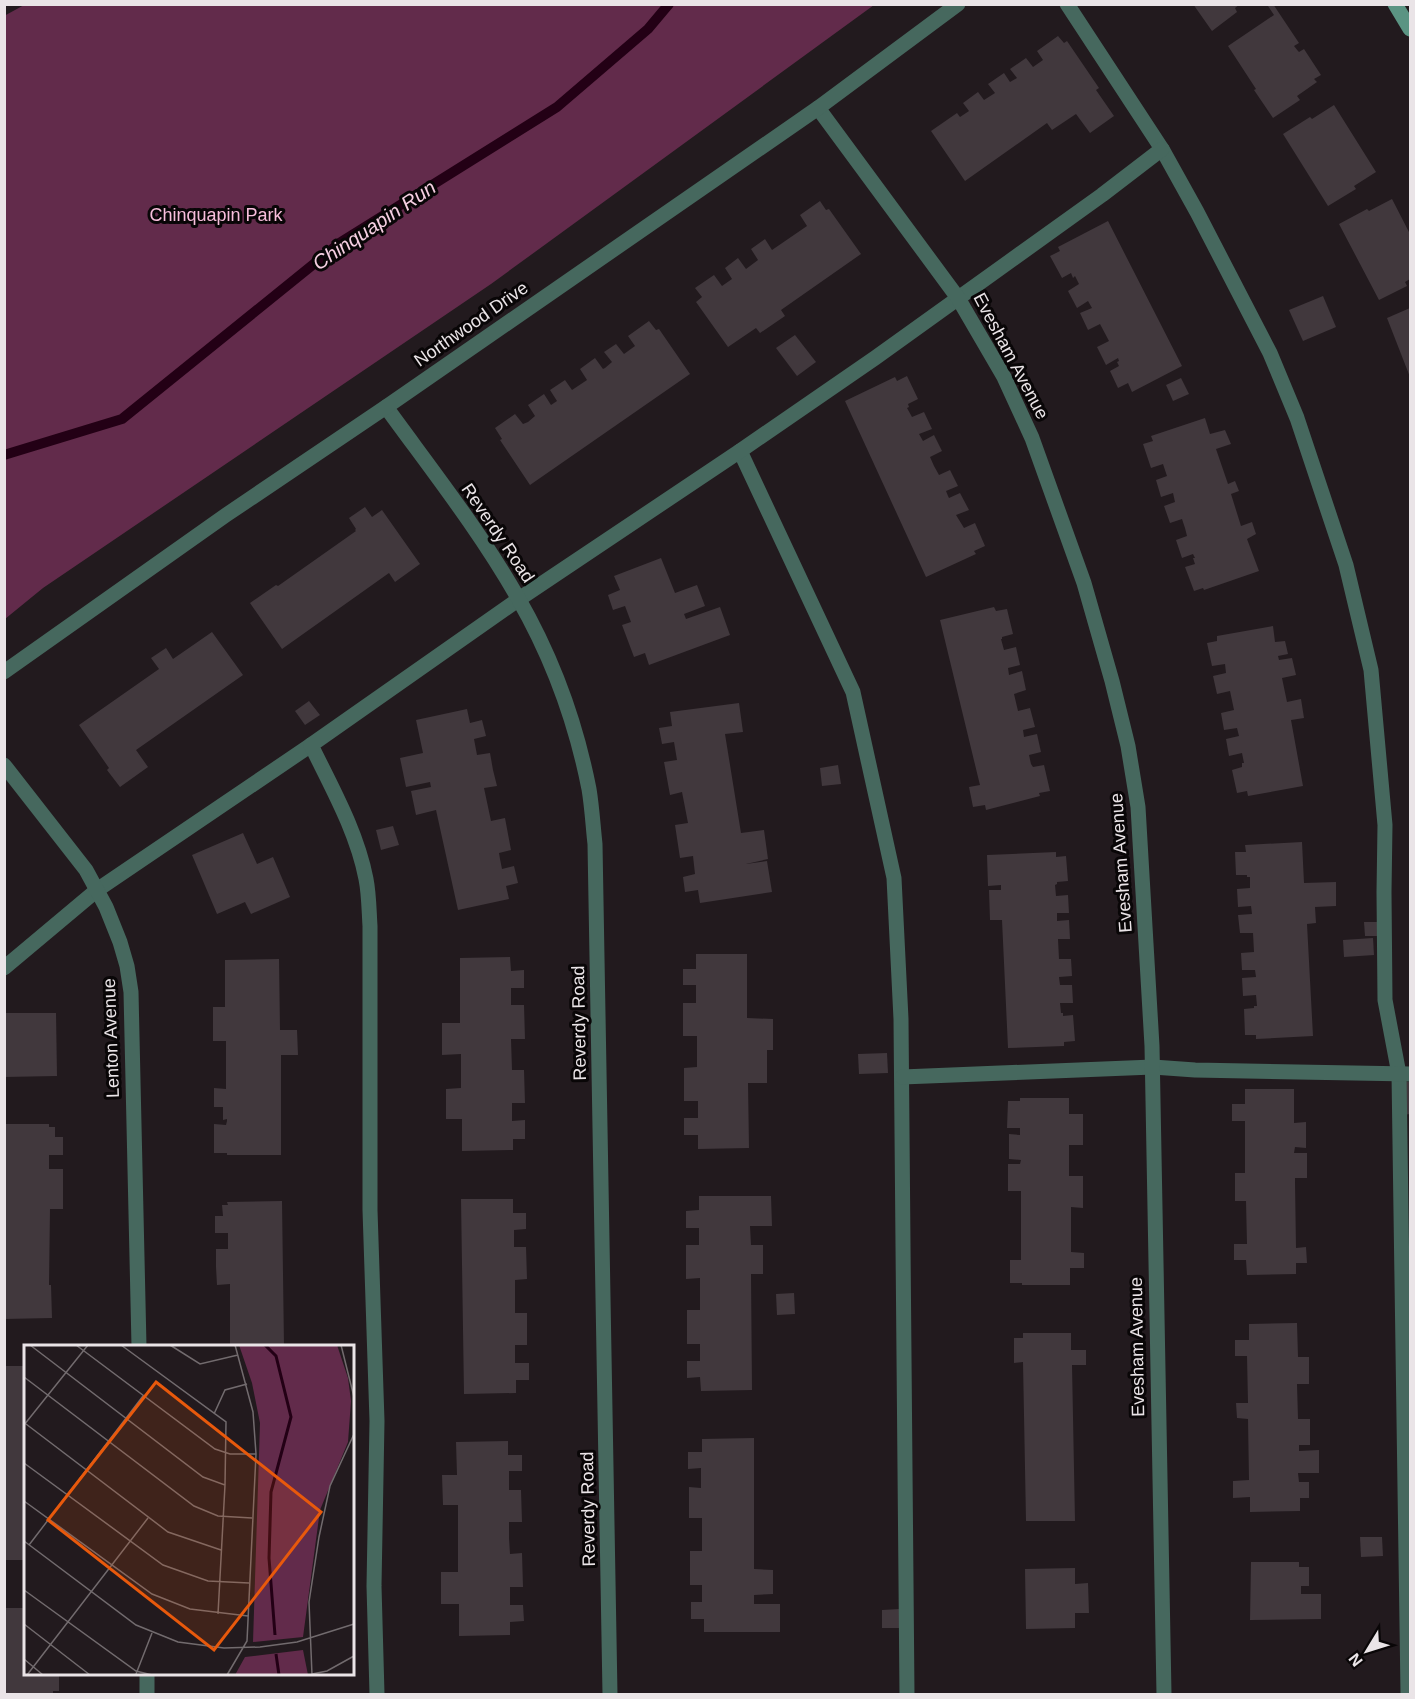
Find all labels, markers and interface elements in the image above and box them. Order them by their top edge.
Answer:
water label: Chinquapin Run [308,176,440,274]
park label: Chinquapin Park [149,205,284,225]
street label: Northwood Drive [410,277,532,371]
street label: Evesham Avenue [969,290,1053,422]
street label: Reverdy Road [458,480,538,586]
street label: Evesham Avenue [1106,793,1136,933]
street label: Reverdy Road [568,965,590,1081]
street label: Lenton Avenue [99,978,123,1098]
street label: Evesham Avenue [1126,1277,1148,1417]
inset map [24,1345,354,1675]
street label: Reverdy Road [577,1451,599,1567]
north arrow [1337,1621,1397,1681]
text: N [1345,1650,1366,1670]

